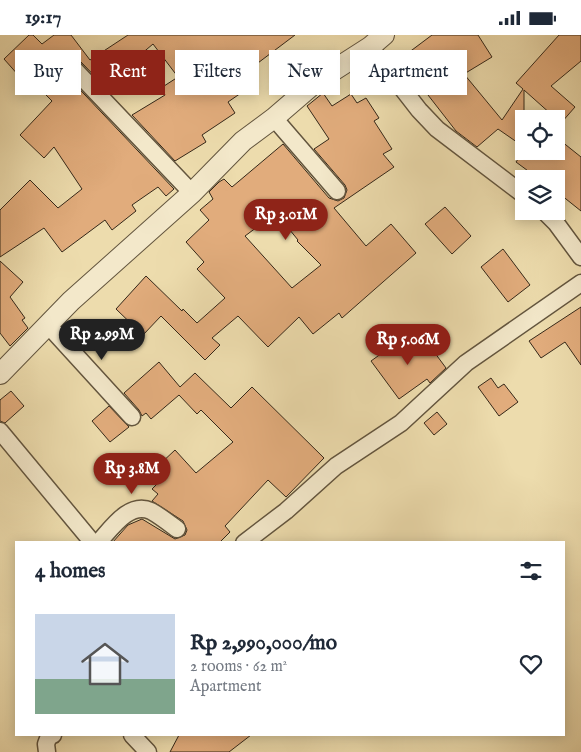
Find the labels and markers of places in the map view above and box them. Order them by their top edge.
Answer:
pin: Rp 3.01M [234,199,338,241]
pin: Rp 2.99M [50,319,154,361]
pin: Rp 5.06M [356,323,460,366]
pin: Rp 3.8M [86,453,178,495]

